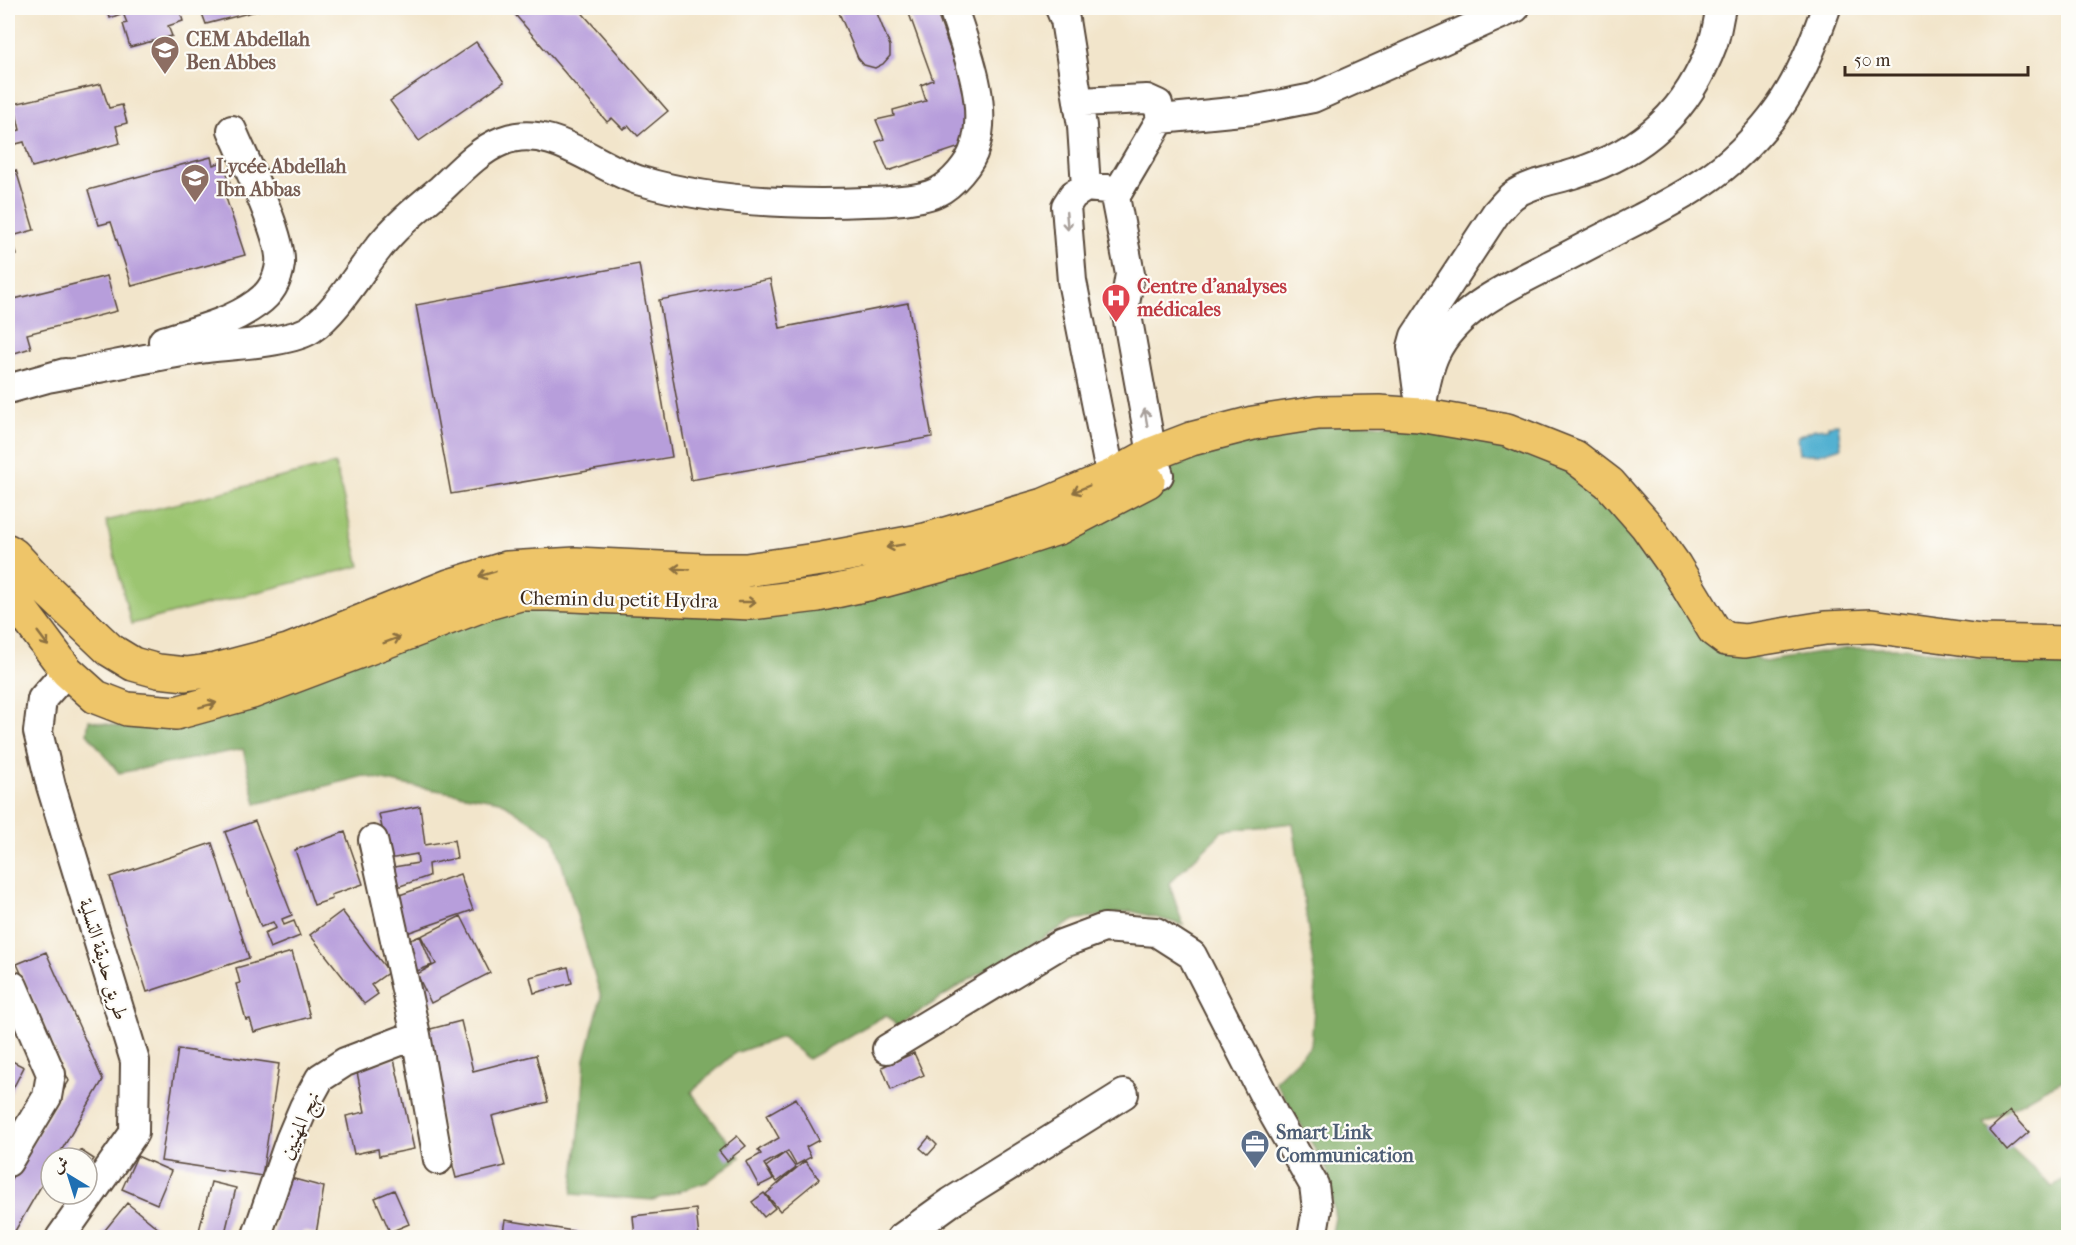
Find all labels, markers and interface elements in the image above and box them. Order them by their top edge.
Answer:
place label: CEM Abdellah Ben Abbes [186,28,311,74]
school or university icon: CEM Abdellah Ben Abbes [149,34,181,76]
scale bar [1845,39,2028,77]
text: 50 m [1854,50,1891,71]
place label: Lycée Abdellah Ibn Abbas [216,155,347,201]
school or university icon: Lycée Abdellah Ibn Abbas [179,162,211,204]
one-way arrow [1062,210,1073,230]
place label: Centre d'analyses médicales [1136,275,1288,321]
hospital icon: Centre d'analyses médicales [1100,282,1132,324]
one-way arrow [1140,408,1151,428]
one-way arrow [1072,484,1091,495]
one-way arrow [885,541,905,552]
one-way arrow [671,563,691,574]
one-way arrow [478,569,497,580]
street label: Chemin du petit Hydra [520,586,719,613]
one-way arrow [736,596,756,608]
one-way arrow [36,631,49,647]
one-way arrow [382,633,401,644]
one-way arrow [199,699,218,711]
street label: طريق حديقة التسلية [73,895,133,1023]
street label: نهج المهنيين [274,1088,330,1165]
place label: Smart Link Communication [1276,1121,1414,1167]
office icon: Smart Link Communication [1239,1128,1271,1170]
north arrow [39,1146,99,1206]
text: ش [48,1152,72,1177]

